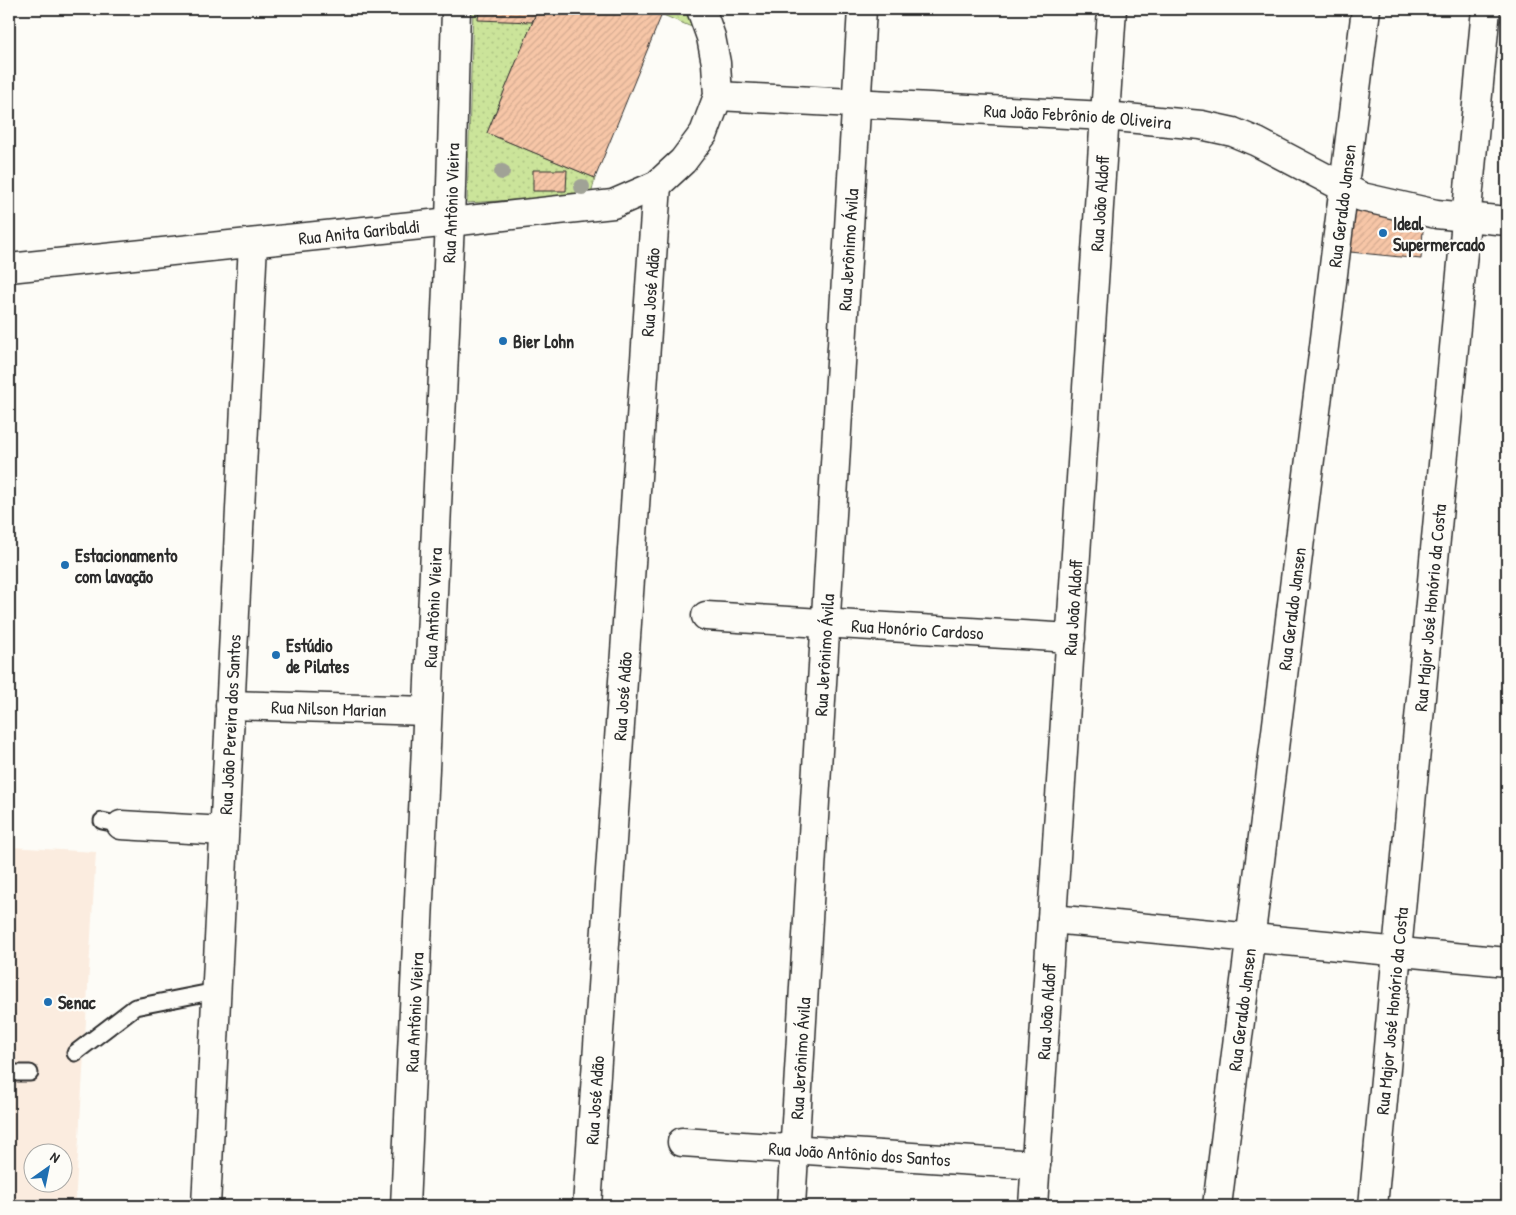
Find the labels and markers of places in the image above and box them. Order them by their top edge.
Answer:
place label: Ideal Supermercado [1393,211,1486,258]
marker: Ideal Supermercado [1377,227,1389,239]
place label: Bier Lohn [513,329,574,354]
marker: Bier Lohn [497,335,509,347]
place label: Estacionamento com lavação [75,543,178,589]
marker: Estacionamento com lavação [59,559,71,571]
place label: Estúdio de Pilates [286,633,349,679]
marker: Estúdio de Pilates [270,649,282,661]
place label: Senac [58,990,97,1015]
marker: Senac [42,996,54,1008]

